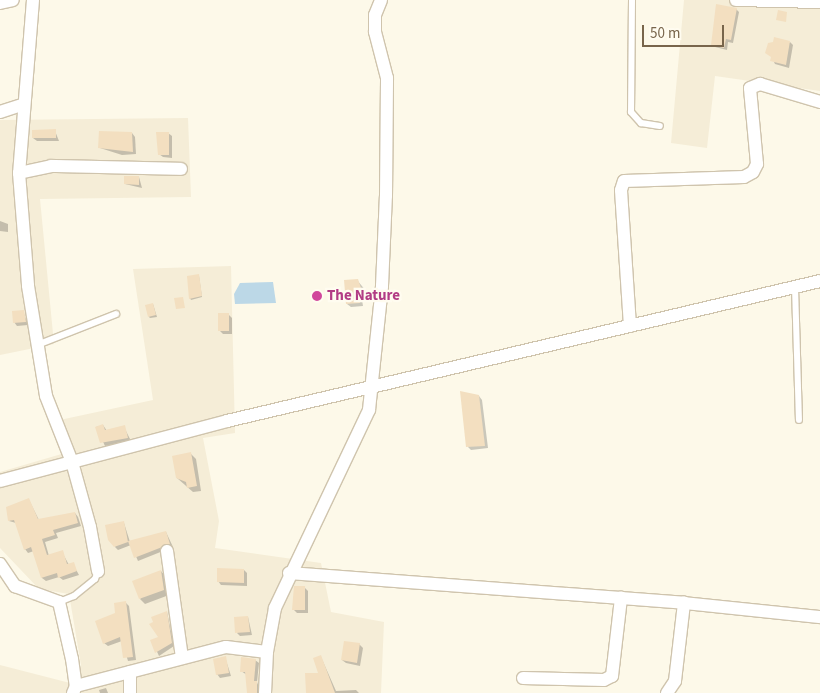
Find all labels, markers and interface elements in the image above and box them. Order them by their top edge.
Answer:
scale bar [645,15,728,47]
text: 50 m [650,23,680,44]
place label: The Nature [327,287,400,305]
marker: The Nature [311,290,323,302]

